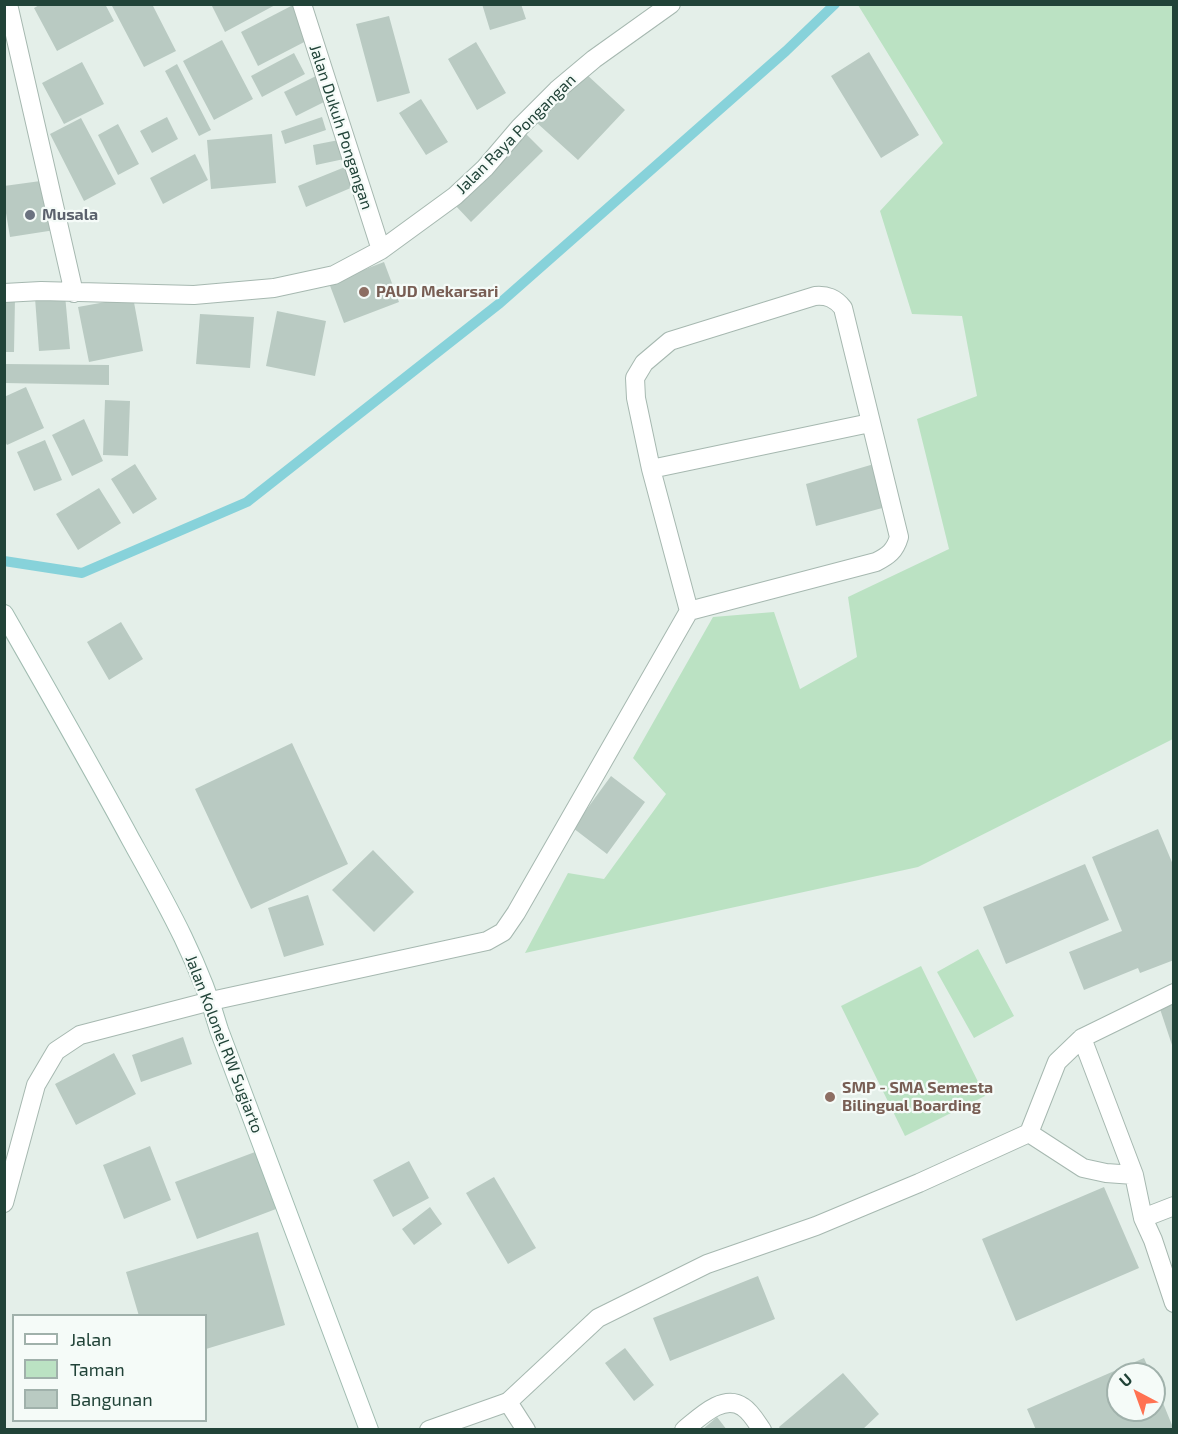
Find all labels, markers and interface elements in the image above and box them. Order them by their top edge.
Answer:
street label: Jalan Dukuh Pongangan [305,42,377,212]
street label: Jalan Raya Pongangan [452,70,580,198]
place label: Musala [42,205,98,225]
marker: Musala [23,208,37,222]
place label: PAUD Mekarsari [376,282,498,302]
marker: PAUD Mekarsari [357,285,371,299]
street label: Jalan Kolonel RW Sugiarto [181,952,267,1136]
place label: SMP - SMA Semesta Bilingual Boarding [842,1078,993,1116]
marker: SMP - SMA Semesta Bilingual Boarding [823,1090,837,1104]
legend [12,1314,207,1422]
text: Jalan [70,1328,112,1350]
text: Taman [70,1358,125,1380]
north arrow [1106,1362,1166,1422]
text: U [1115,1369,1136,1390]
text: Bangunan [70,1388,153,1410]

